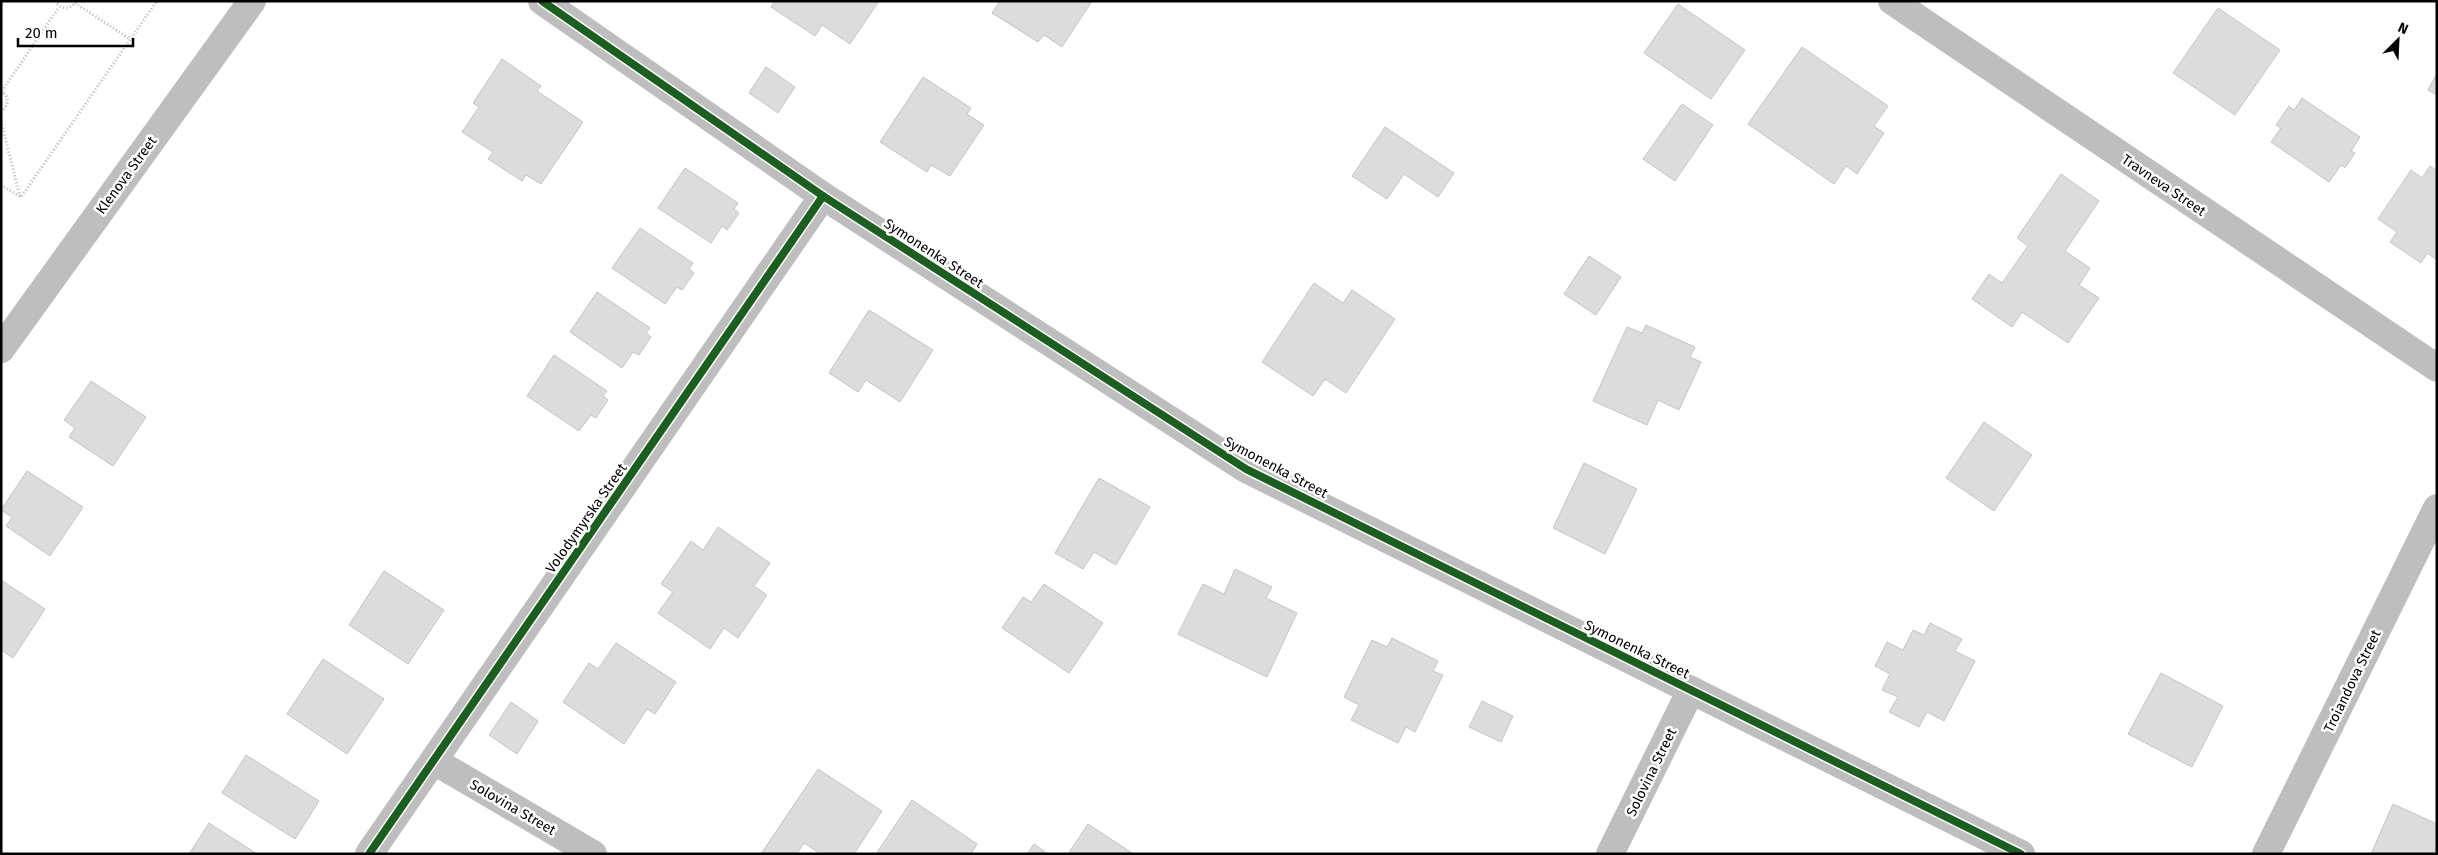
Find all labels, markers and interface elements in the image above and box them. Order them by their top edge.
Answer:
scale bar [18,15,132,47]
north arrow [2373,15,2423,65]
text: N [2395,19,2411,38]
text: 20 m [25,24,58,42]
street label: Klenova Street [92,132,161,218]
street label: Travneva Street [2118,151,2210,220]
street label: Symonenka Street [881,215,987,292]
street label: Symonenka Street [1221,433,1331,502]
street label: Volodymyrska Street [542,459,631,576]
street label: Symonenka Street [1581,617,1693,683]
street label: Troiandova Street [2320,626,2385,735]
street label: Solovina Street [1623,724,1681,819]
street label: Solovina Street [467,776,560,839]

